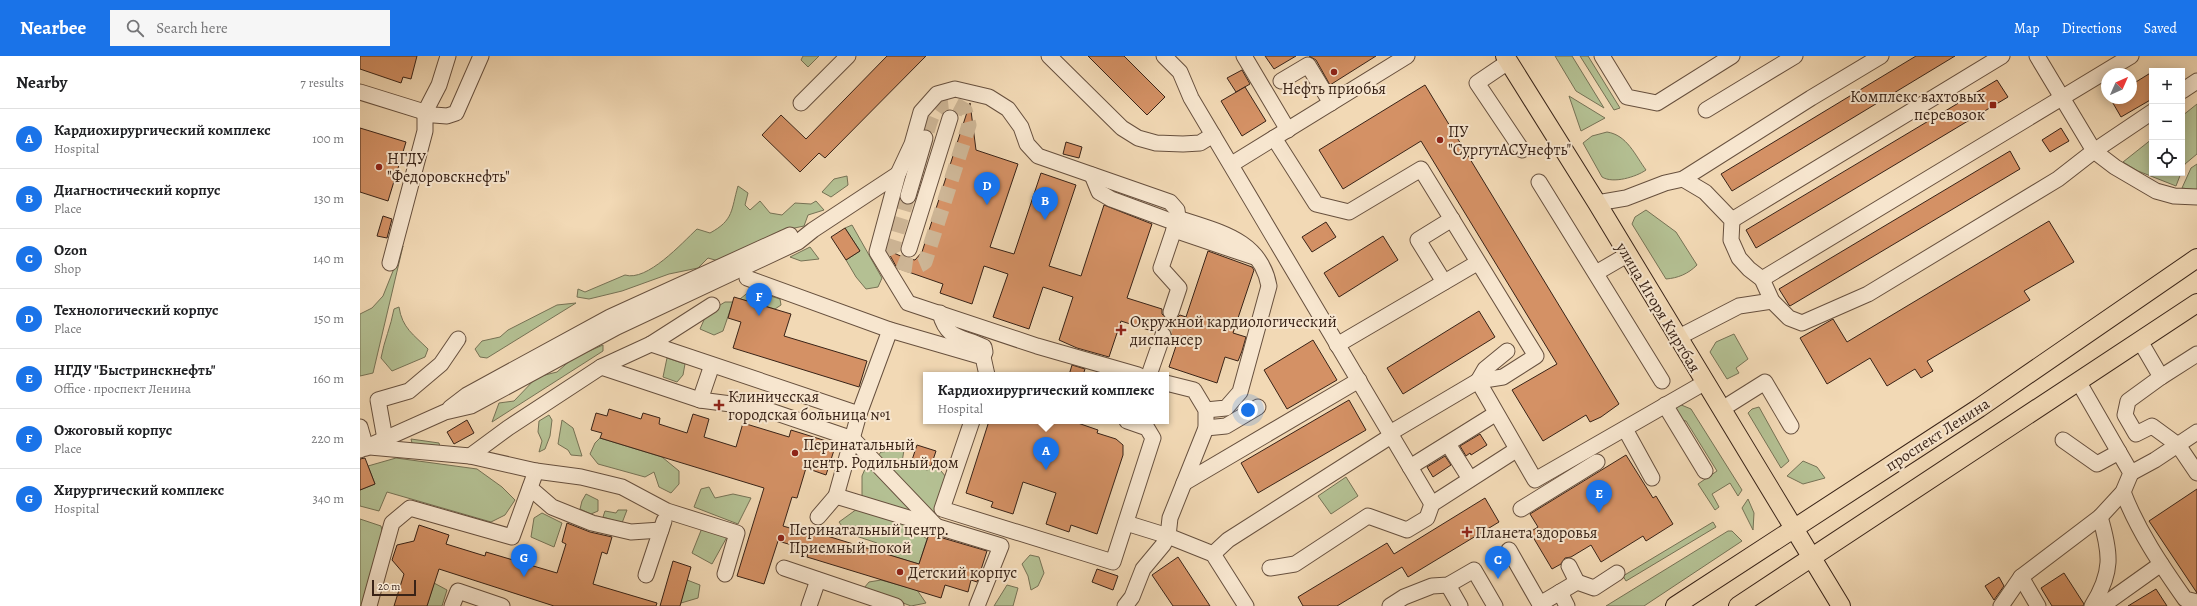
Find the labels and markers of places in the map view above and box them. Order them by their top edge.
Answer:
marker: Нефть приобья [1329,67,1339,77]
place label: Нефть приобья [1282,78,1386,100]
place label: Комплекс вахтовых перевозок [1850,86,1985,126]
marker: Комплекс вахтовых перевозок [1988,100,1998,110]
place label: ПУ "СургутАСУнефть" [1448,121,1571,161]
marker: ПУ "СургутАСУнефть" [1435,135,1445,145]
place label: НГДУ "Федоровскнефть" [387,148,510,188]
marker: НГДУ "Федоровскнефть" [374,162,384,172]
pin: D [974,172,1000,205]
pin: B [1032,187,1058,220]
pin: F [746,283,772,316]
place label: Окружной кардиологический диспансер [1129,311,1337,351]
marker: Окружной кардиологический диспансер [1115,324,1127,336]
place label: Клиническая городская больница №1 [728,386,891,426]
marker: Клиническая городская больница №1 [713,399,725,411]
place label: Перинатальный центр. Родильный дом [803,434,959,474]
pin: A [1033,437,1059,470]
marker: Перинатальный центр. Родильный дом [790,448,800,458]
pin: E [1586,480,1612,513]
place label: Перинатальный центр. Приемный покой [789,519,949,559]
place label: Планета здоровья [1475,522,1598,544]
marker: Планета здоровья [1462,527,1472,537]
marker: Перинатальный центр. Приемный покой [776,533,786,543]
pin: G [511,544,537,577]
pin: C [1485,546,1511,579]
place label: Детский корпус [908,562,1017,584]
marker: Детский корпус [895,567,905,577]

